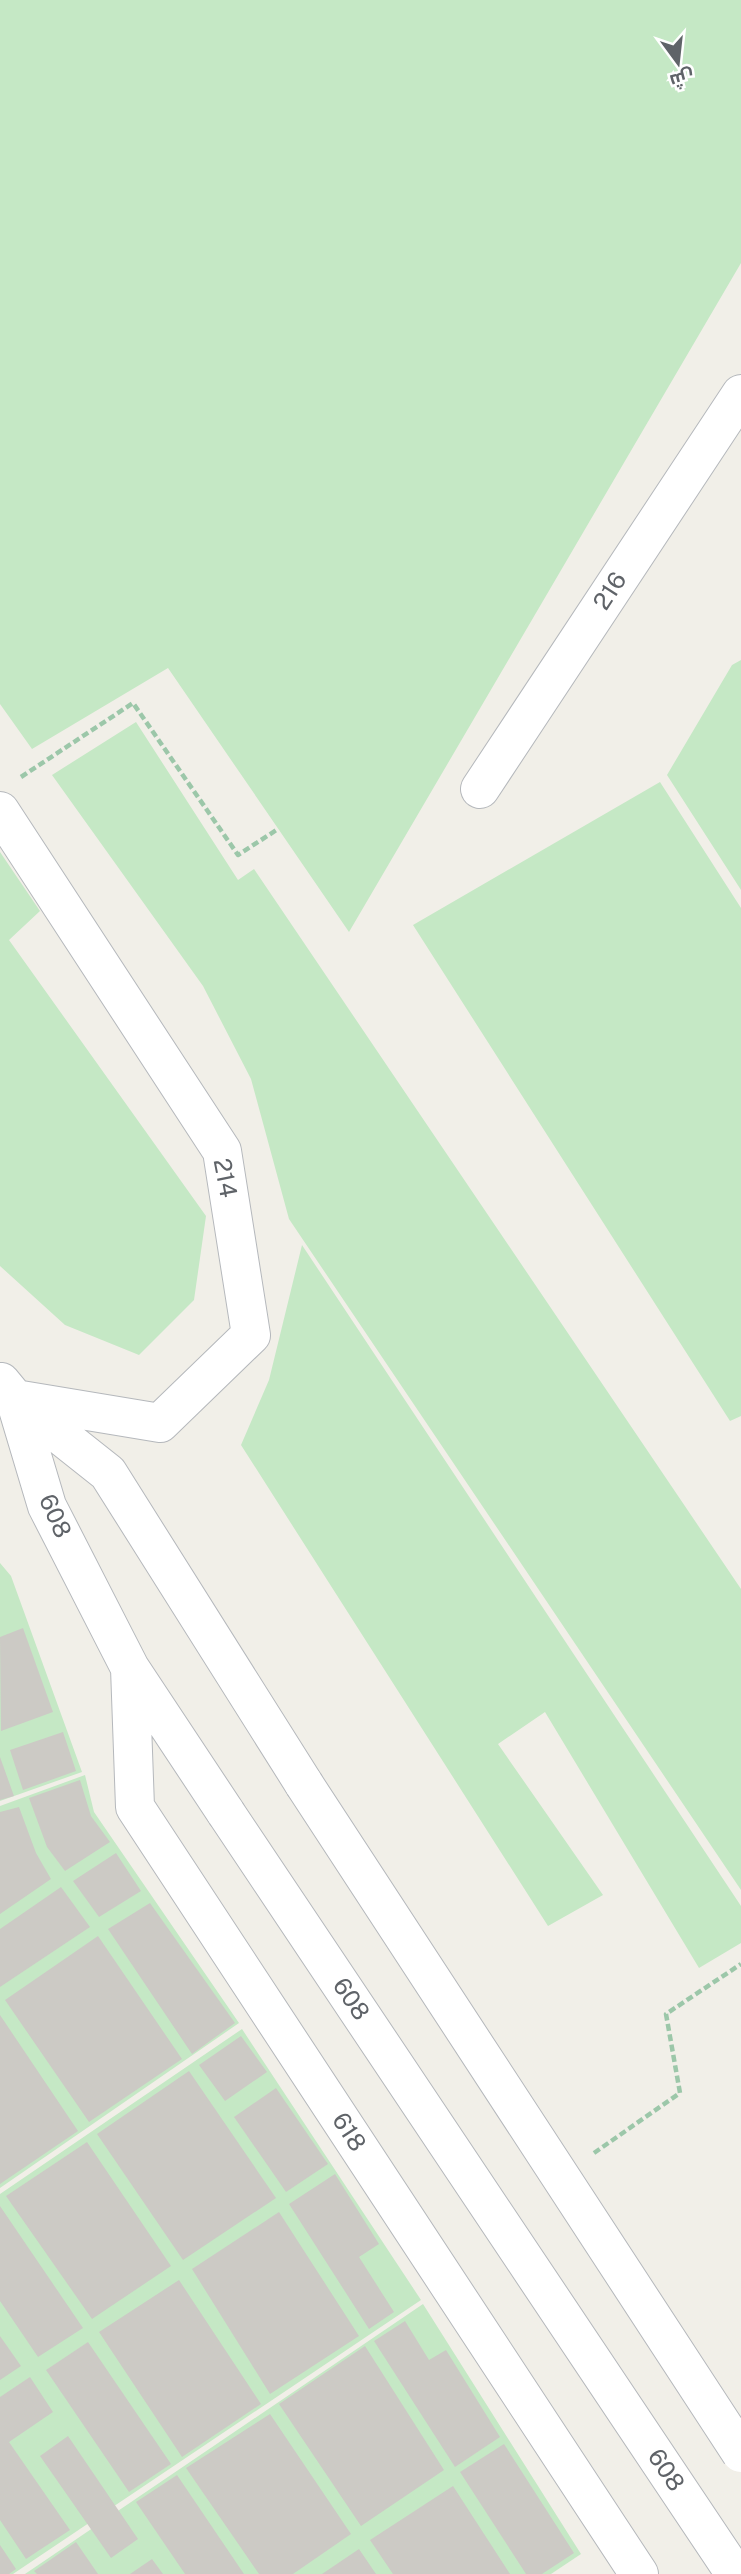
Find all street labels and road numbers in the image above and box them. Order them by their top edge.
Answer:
street label: 216 [587,566,632,614]
street label: 214 [209,1156,243,1200]
street label: 608 [34,1489,78,1542]
street label: 608 [328,1972,376,2025]
street label: 618 [327,2107,373,2156]
street label: 608 [643,2443,691,2496]

